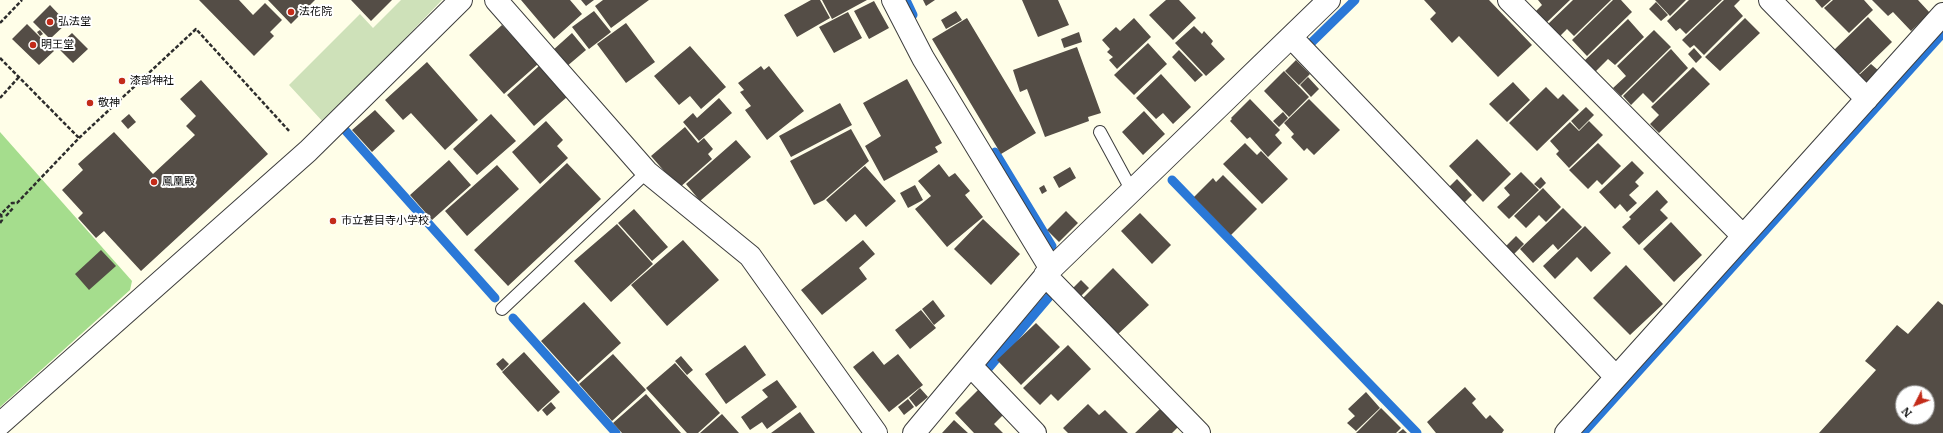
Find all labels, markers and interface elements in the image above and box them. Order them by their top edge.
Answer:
place label: 法花院 [299,5,332,19]
marker: 法花院 [286,7,296,17]
place label: 弘法堂 [58,15,91,29]
marker: 弘法堂 [45,17,55,27]
place label: 明王堂 [41,38,74,52]
marker: 明王堂 [28,40,38,50]
place label: 漆部神社 [130,74,174,88]
marker: 漆部神社 [117,76,127,86]
place label: 敬神 [98,96,120,110]
marker: 敬神 [85,98,95,108]
place label: 鳳凰殿 [162,175,195,189]
marker: 鳳凰殿 [149,177,159,187]
place label: 市立甚目寺小学校 [341,214,429,228]
marker: 市立甚目寺小学校 [328,216,338,226]
north arrow [1895,385,1935,425]
text: N [1899,404,1915,420]

